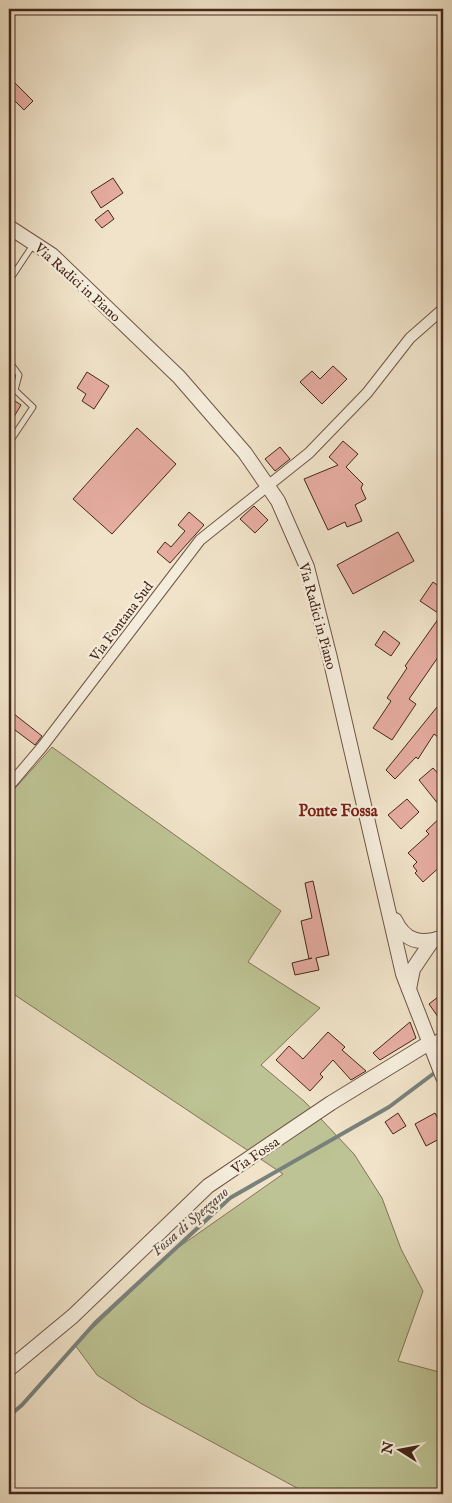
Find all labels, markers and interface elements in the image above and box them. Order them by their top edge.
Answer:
street label: Via Radici in Piano [30,239,124,326]
street label: Via Radici in Piano [294,560,340,672]
street label: Via Fontana Sud [85,578,158,666]
district label: Ponte Fossa [298,802,379,822]
street label: Via Fossa [227,1133,284,1179]
water label: Fossa di Spezzano [148,1183,233,1260]
north arrow [374,1426,424,1476]
text: N [378,1440,398,1456]

